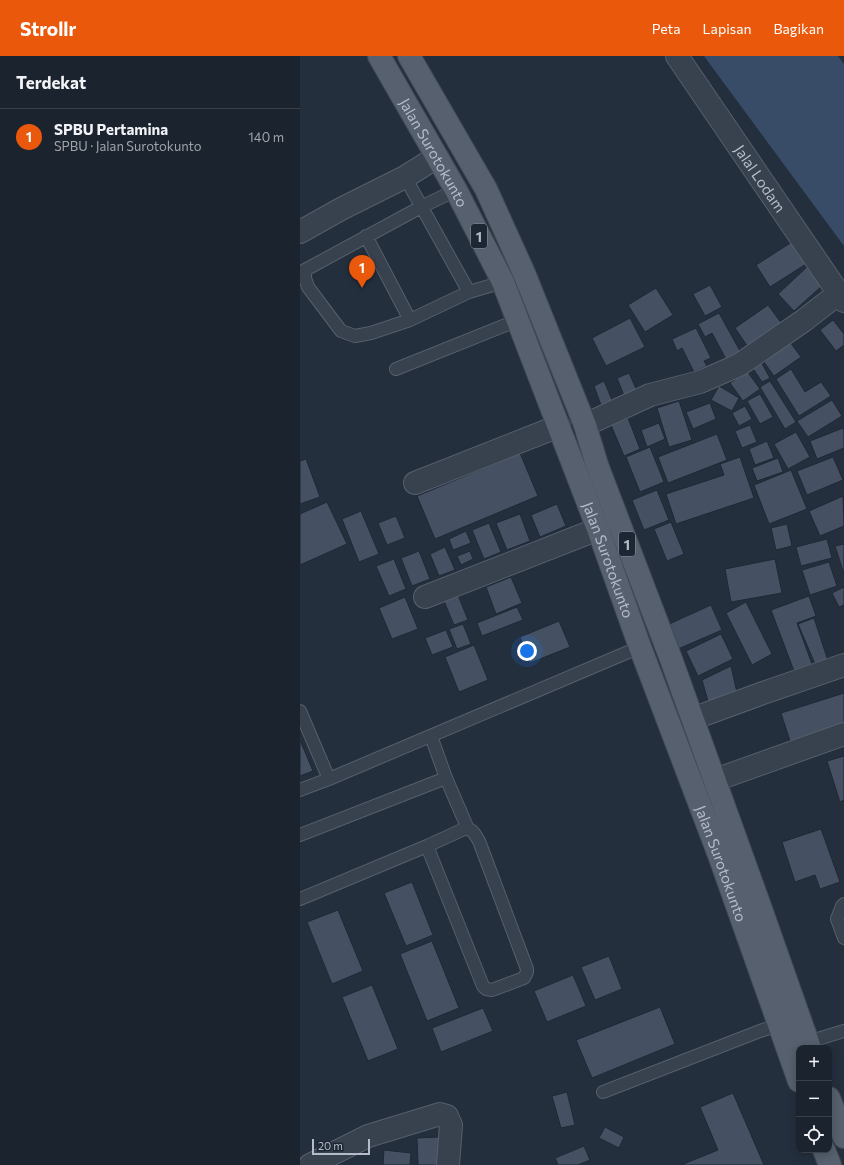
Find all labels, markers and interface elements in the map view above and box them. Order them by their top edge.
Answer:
text: Strollr [20,17,76,40]
text: Peta [652,20,681,37]
text: Lapisan [703,20,752,37]
text: Bagikan [774,20,824,37]
text: Terdekat [16,72,86,93]
street label: Jalan Surotokunto [396,95,472,210]
text: SPBU Pertamina [54,120,168,138]
text: 1 [26,129,32,145]
text: 140 m [248,129,284,145]
text: SPBU · Jalan Surotokunto [54,138,202,154]
street label: Jalal Lodam [731,141,790,215]
road number: 1 [471,224,487,248]
pin: 1 [349,255,375,288]
street label: Jalan Surotokunto [579,499,638,620]
road number: 1 [619,532,635,556]
your location [517,641,537,661]
street label: Jalan Surotokunto [692,803,751,924]
map controls [796,1045,832,1153]
button: + [796,1045,832,1081]
button: − [796,1081,832,1117]
button: locate [796,1117,832,1153]
scale bar [312,1137,370,1156]
text: 20 m [318,1139,343,1152]

